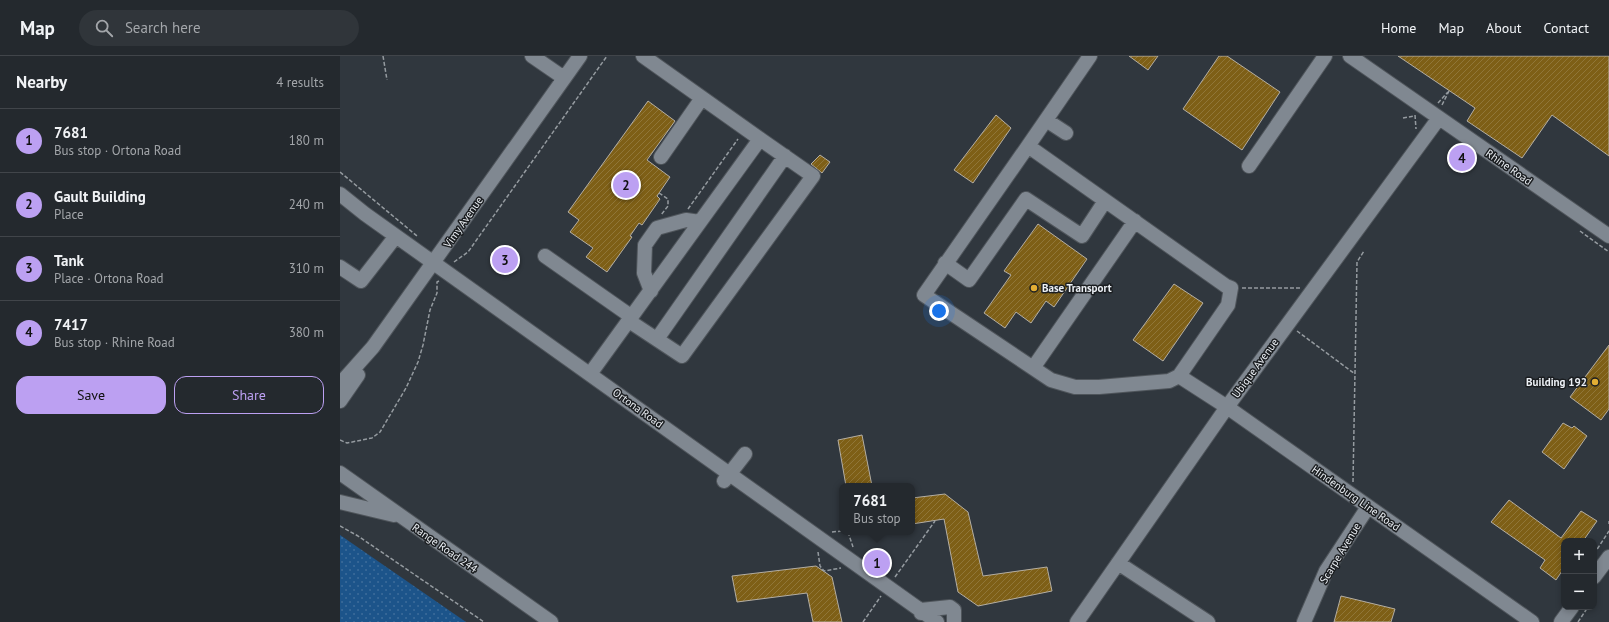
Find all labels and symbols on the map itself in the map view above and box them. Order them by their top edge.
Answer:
pin: 4 [1449,143,1475,173]
street label: Rhine Road [1483,146,1535,188]
pin: 2 [613,170,639,200]
street label: Vimy Avenue [440,193,486,251]
pin: 3 [492,245,518,275]
place label: Base Transport [1042,281,1112,295]
marker: Base Transport [1029,283,1039,293]
your location [929,301,949,321]
street label: Ubique Avenue [1229,335,1282,401]
place label: Building 192 [1526,375,1587,389]
marker: Building 192 [1590,377,1600,387]
street label: Ortona Road [610,385,666,431]
street label: Hindenburg Line Road [1309,462,1403,534]
street label: Range Road 244 [410,520,480,576]
street label: Scarpe Avenue [1316,520,1364,586]
pin: 1 [864,548,890,578]

